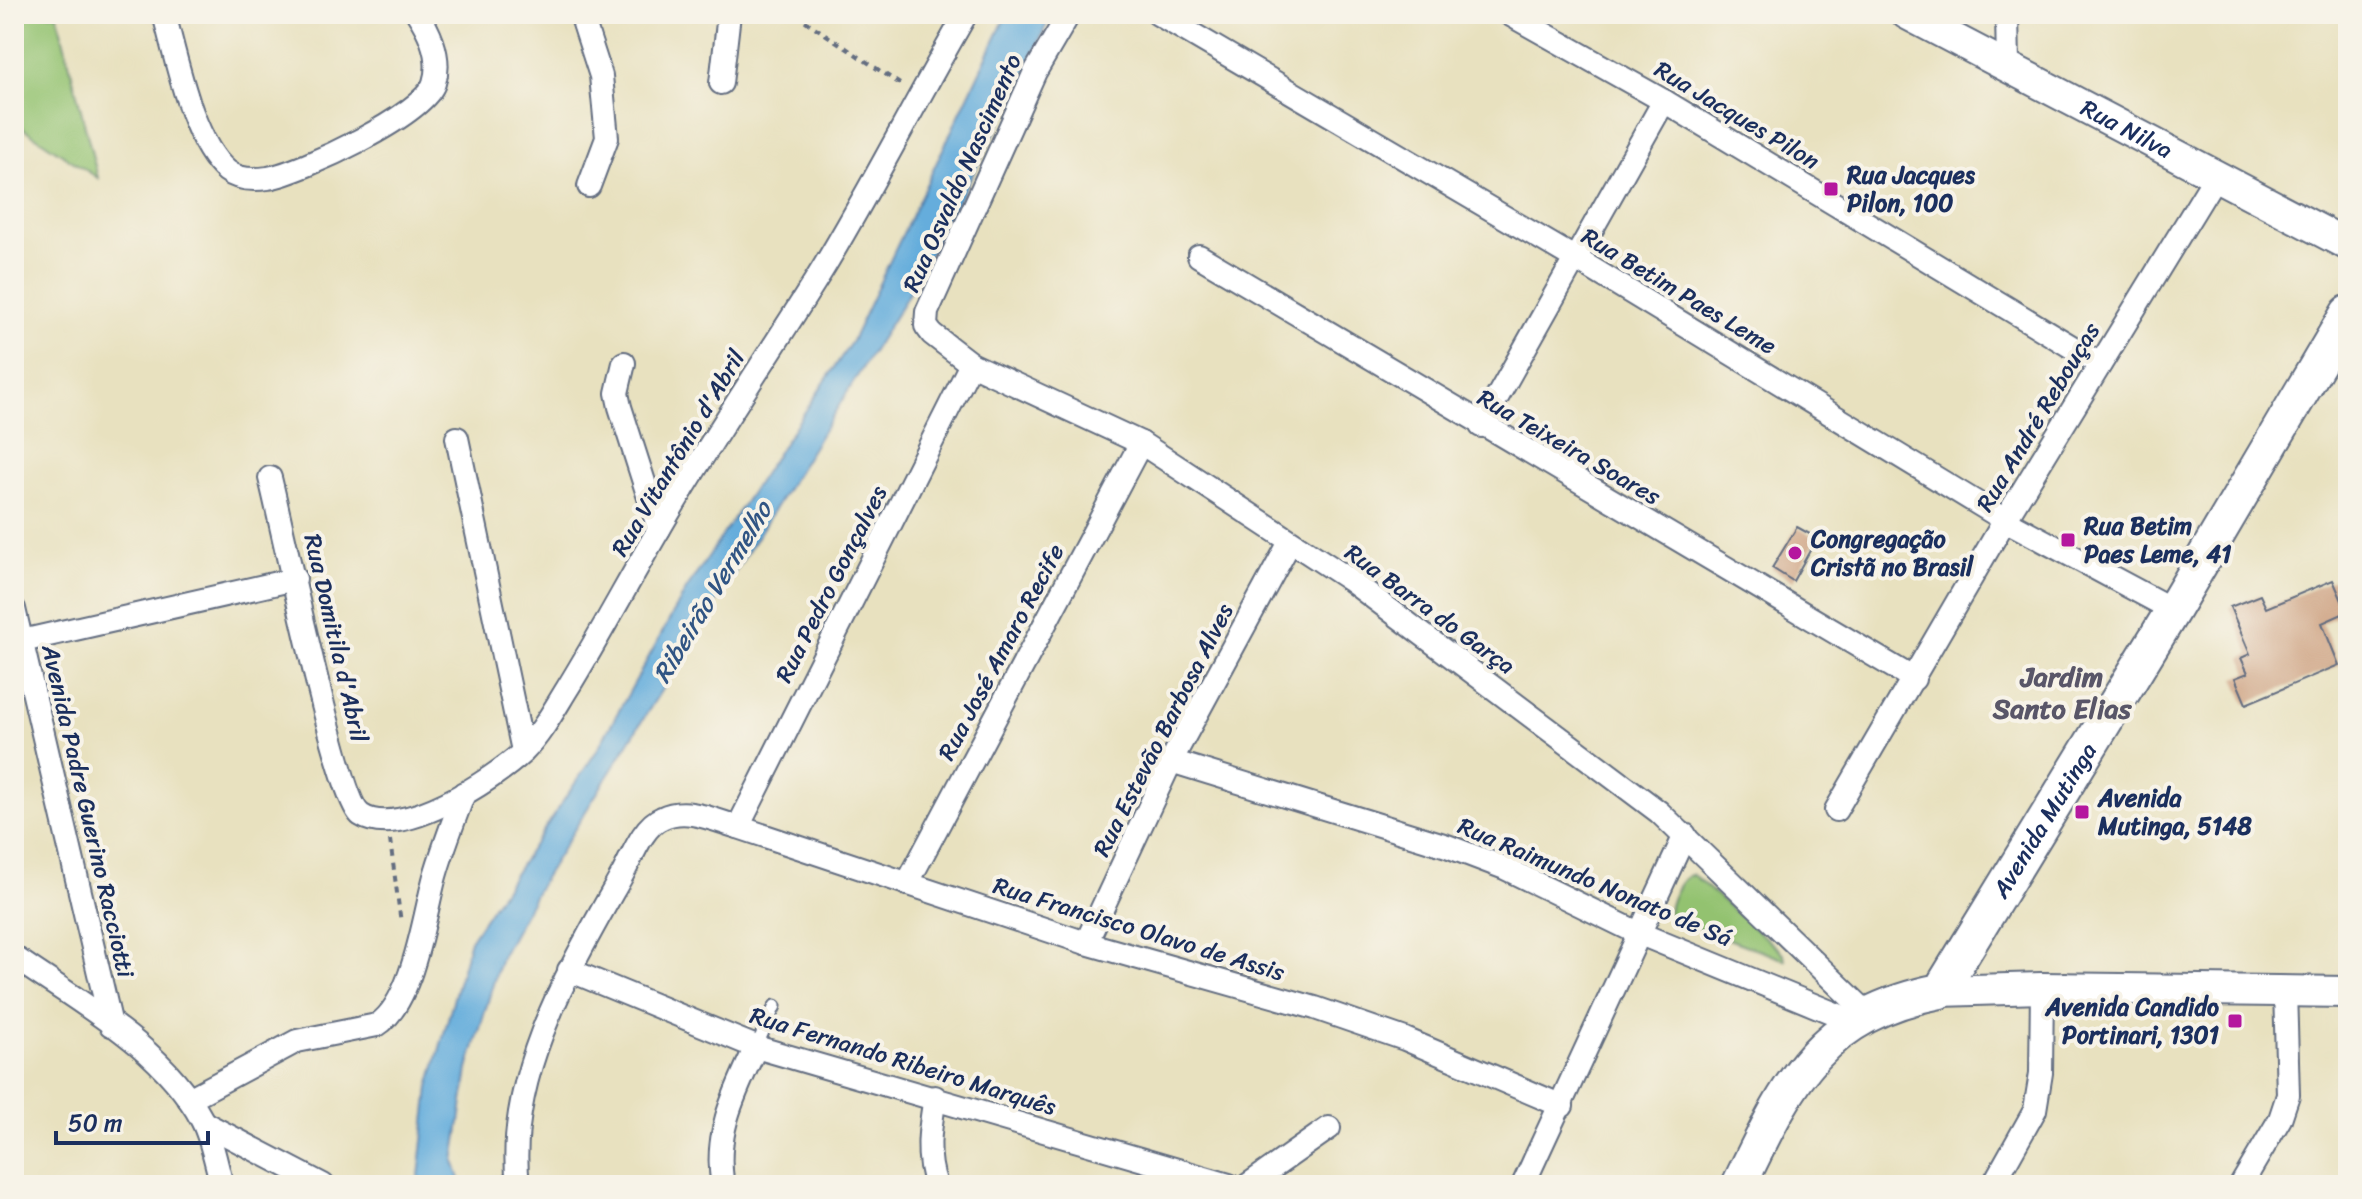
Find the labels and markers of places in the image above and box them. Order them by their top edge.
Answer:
place label: Rua Jacques Pilon, 100 [1846,154,1976,224]
marker: Rua Jacques Pilon, 100 [1822,180,1840,198]
place label: Rua Betim Paes Leme, 41 [2083,505,2232,575]
place label: Congregação Cristã no Brasil [1810,518,1974,588]
marker: Rua Betim Paes Leme, 41 [2059,531,2077,549]
marker: Congregação Cristã no Brasil [1786,544,1804,562]
place label: Avenida Mutinga, 5148 [2097,777,2252,847]
marker: Avenida Mutinga, 5148 [2073,803,2091,821]
place label: Avenida Candido Portinari, 1301 [2045,986,2219,1056]
marker: Avenida Candido Portinari, 1301 [2226,1012,2244,1030]

